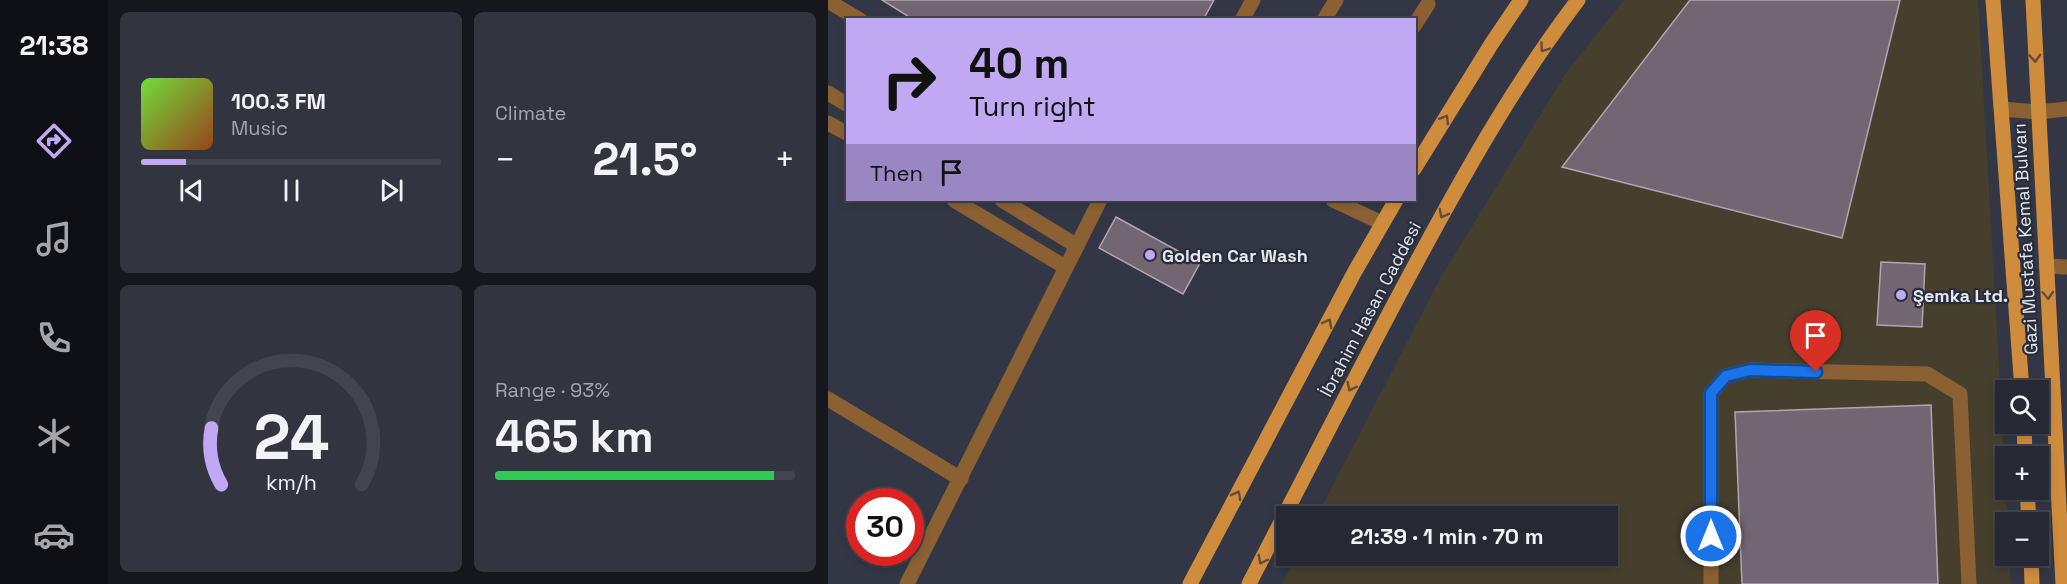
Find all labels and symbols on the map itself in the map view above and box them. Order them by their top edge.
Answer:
one-way arrow [1540,41,1551,52]
one-way arrow [2029,54,2042,63]
one-way arrow [1438,115,1450,125]
street label: Gazi Mustafa Kemal Bulvarı [2007,123,2043,355]
one-way arrow [1439,208,1450,218]
street label: İbrahim Hasan Caddesi [1314,217,1426,401]
place label: Golden Car Wash [1162,244,1308,267]
marker: Golden Car Wash [1143,248,1157,262]
place label: Şemka Ltd. [1913,284,2008,307]
marker: Şemka Ltd. [1894,288,1908,302]
one-way arrow [2041,291,2054,300]
pin [1790,310,1841,372]
one-way arrow [1321,318,1332,329]
one-way arrow [1347,380,1358,391]
speed limit sign: 30 [846,488,924,566]
one-way arrow [1230,491,1241,501]
position arrow [1679,504,1743,568]
one-way arrow [1257,553,1269,564]

